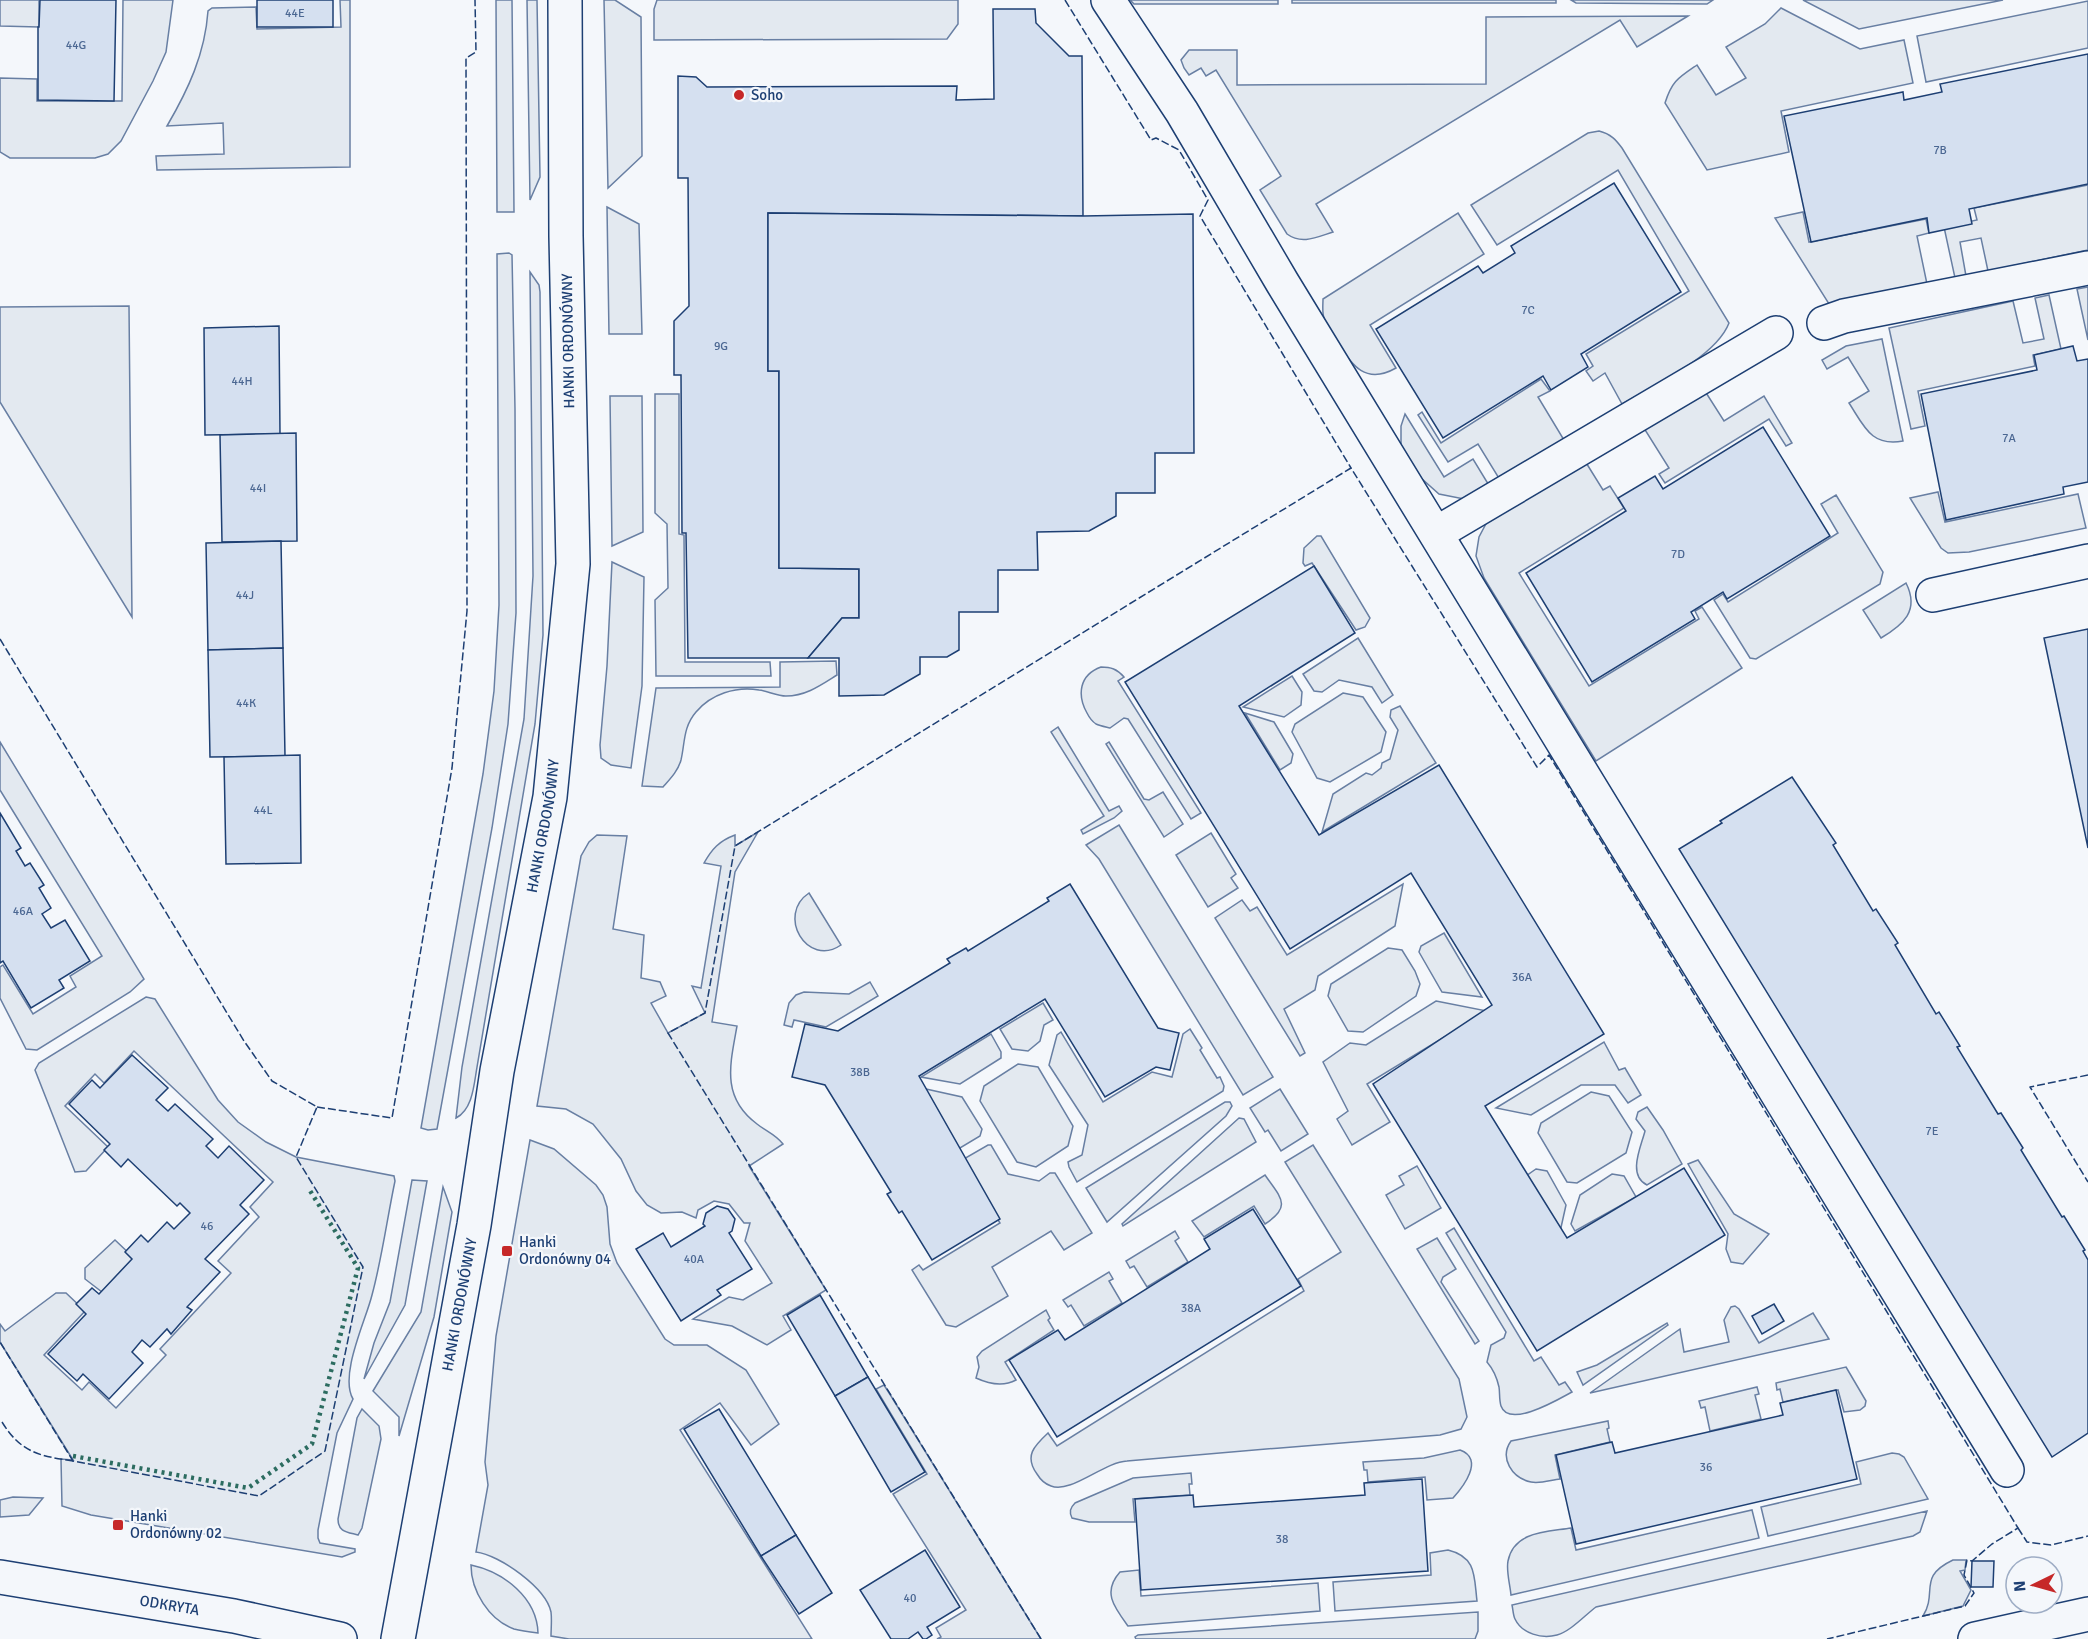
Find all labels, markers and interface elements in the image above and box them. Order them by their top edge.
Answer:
house number: 44E [285,6,305,21]
house number: 44G [66,38,86,53]
place label: Soho [751,86,783,104]
marker: Soho [732,88,746,102]
house number: 7B [1933,143,1947,158]
street label: HANKI ORDONÓWNY [557,273,578,409]
house number: 7C [1521,303,1535,318]
house number: 9G [714,339,728,354]
house number: 44H [231,374,253,389]
house number: 7A [2002,431,2017,446]
house number: 44I [250,481,266,496]
house number: 7D [1671,547,1685,562]
house number: 44J [236,588,254,603]
house number: 44K [236,696,256,711]
street label: HANKI ORDONÓWNY [523,758,563,894]
house number: 44L [253,803,273,818]
house number: 46A [13,904,34,919]
house number: 36A [1512,970,1533,985]
house number: 38B [850,1065,870,1080]
house number: 7E [1925,1124,1939,1139]
house number: 46 [201,1219,213,1234]
place label: Hanki Ordonówny 04 [519,1233,611,1268]
street label: HANKI ORDONÓWNY [438,1236,481,1373]
marker: Hanki Ordonówny 04 [500,1244,514,1258]
house number: 40A [684,1252,705,1267]
house number: 38A [1181,1301,1202,1316]
house number: 36 [1700,1460,1712,1475]
place label: Hanki Ordonówny 02 [130,1507,222,1542]
marker: Hanki Ordonówny 02 [111,1518,125,1532]
house number: 38 [1276,1532,1288,1547]
north arrow [2004,1555,2064,1615]
text: N [2010,1580,2031,1593]
street label: ODKRYTA [138,1591,201,1619]
house number: 40 [904,1591,916,1606]

